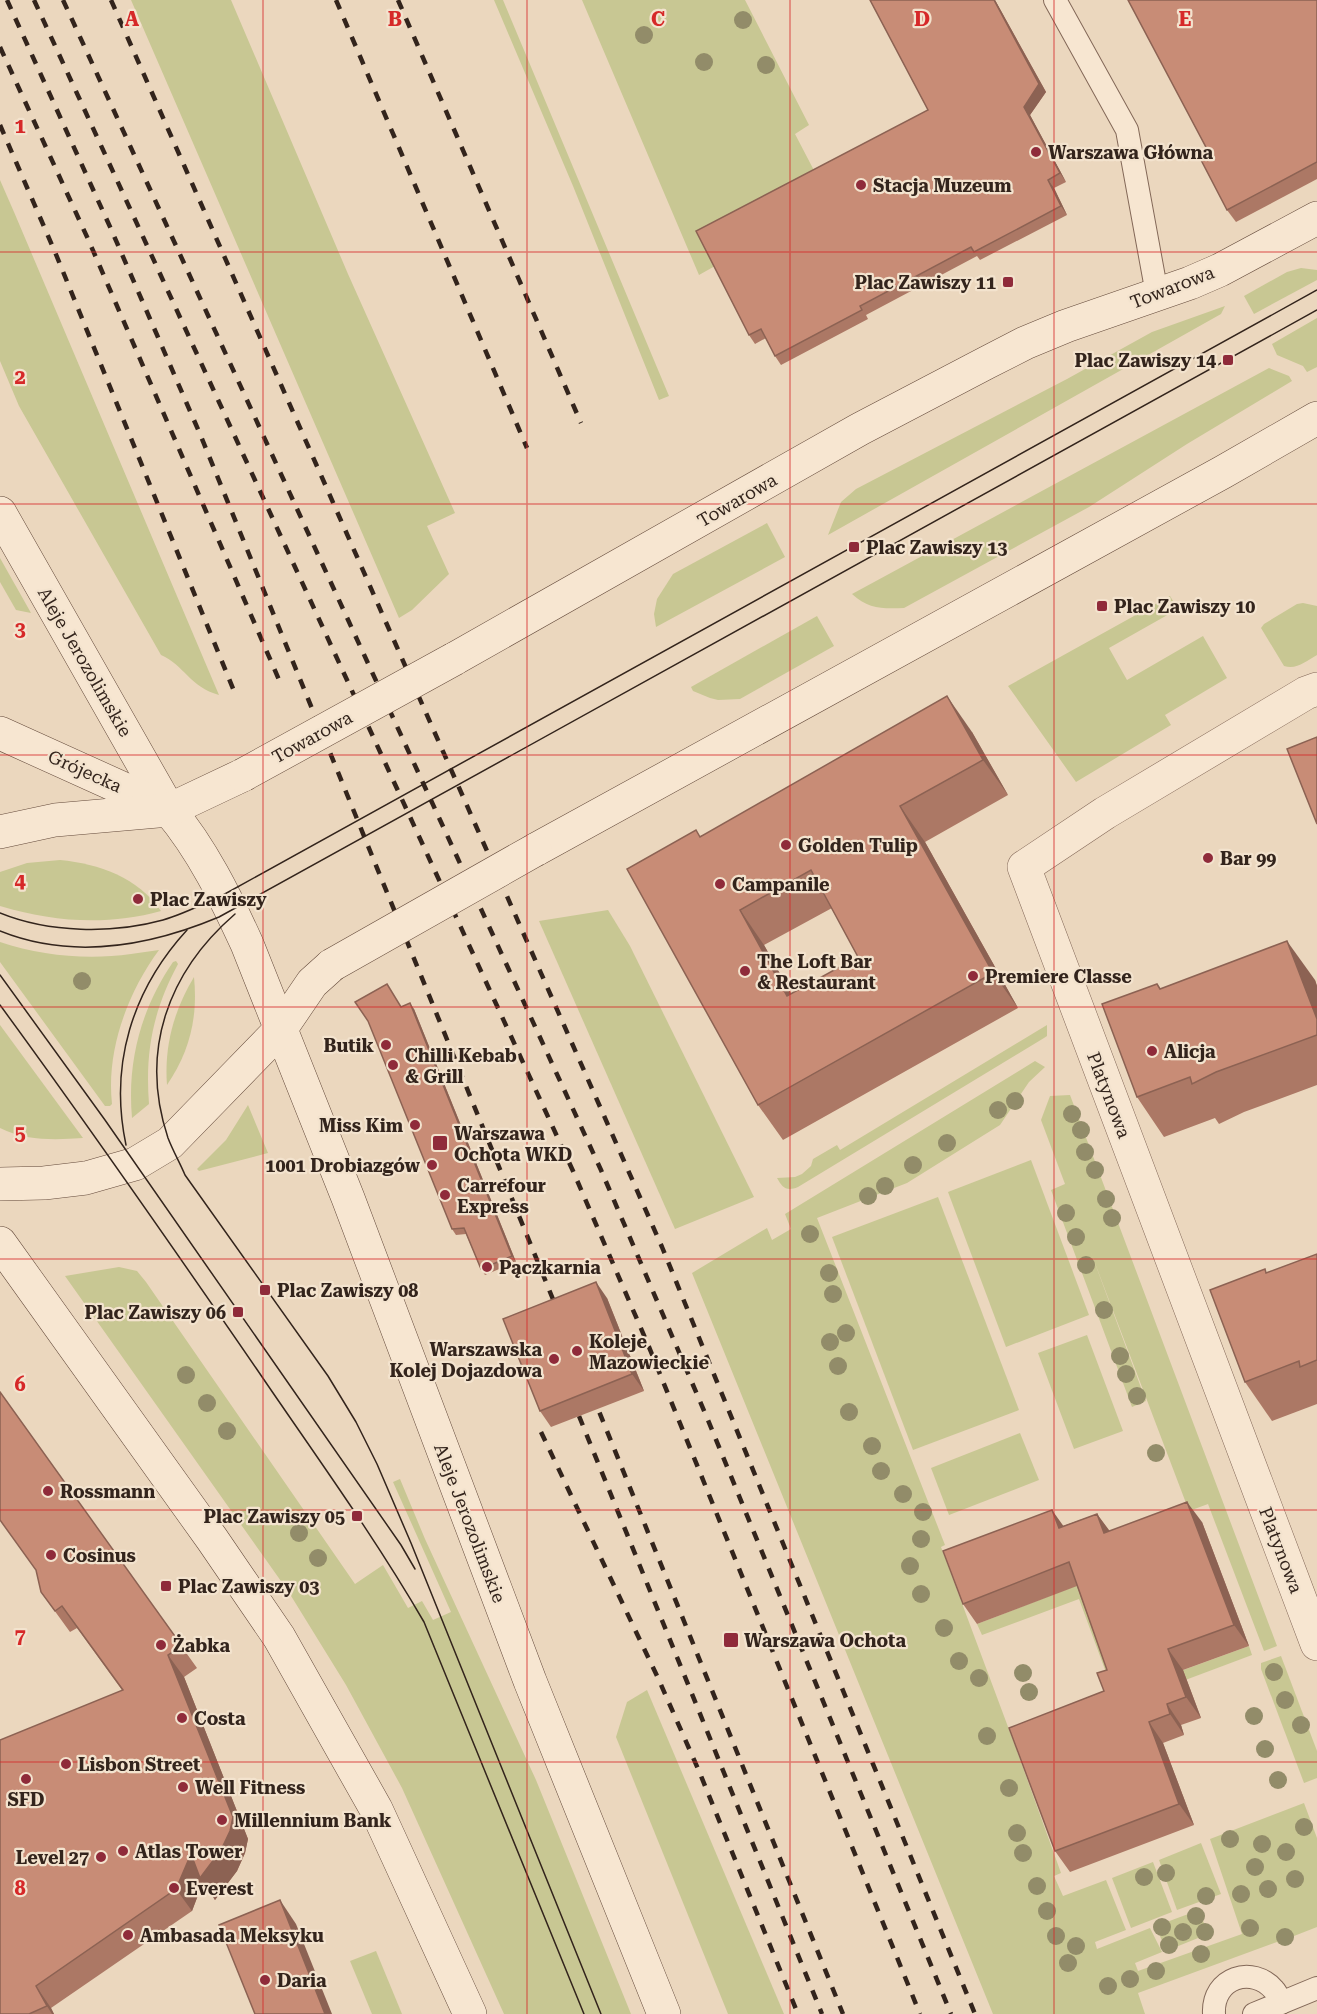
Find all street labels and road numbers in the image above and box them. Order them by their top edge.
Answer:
street label: Towarowa [1127,261,1217,313]
street label: Towarowa [694,469,781,531]
street label: Aleje Jerozolimskie [34,584,136,741]
street label: Towarowa [268,706,356,768]
street label: Grójecka [45,745,125,797]
street label: Platynowa [1083,1049,1135,1141]
street label: Aleje Jerozolimskie [430,1440,510,1606]
street label: Platynowa [1255,1504,1307,1596]

